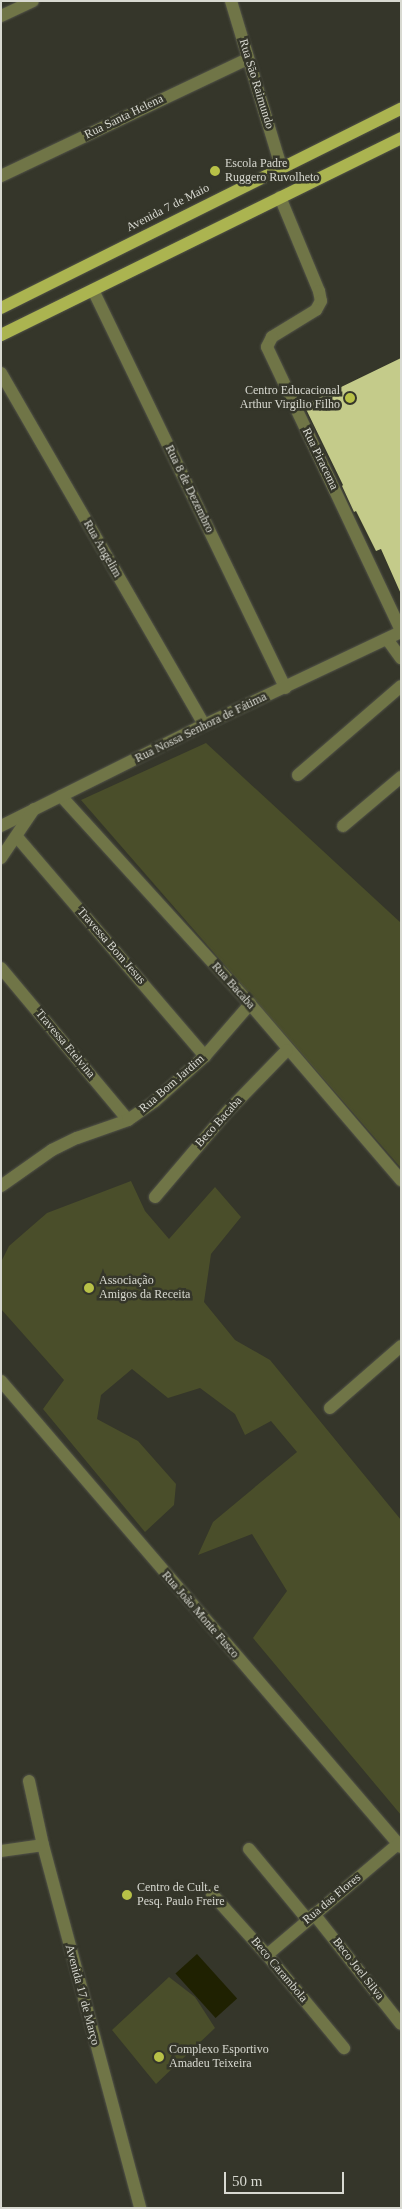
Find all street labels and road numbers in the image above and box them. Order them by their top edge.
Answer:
street label: Rua São Raimundo [235,37,277,131]
street label: Rua Santa Helena [82,92,166,142]
street label: Avenida 7 de Maio [124,181,212,235]
street label: Rua Piracema [299,426,341,492]
street label: Rua 8 de Dezembro [162,443,216,535]
street label: Rua Angelim [80,518,124,580]
street label: Rua Nossa Senhora de Fátima [133,690,269,766]
street label: Travessa Bom Jesus [74,905,148,987]
street label: Rua Bacaba [208,960,258,1012]
street label: Travessa Etelvina [32,1007,98,1081]
street label: Rua Bom Jardim [137,1052,207,1116]
street label: Beco Bacaba [193,1094,245,1150]
street label: Rua João Monte Fusco [158,1569,242,1661]
street label: Rua das Flores [300,1871,364,1927]
street label: Beco Carambola [248,1935,310,2005]
street label: Beco Joel Silva [329,1935,387,2003]
street label: Avenida 17 de Março [62,1943,102,2047]

